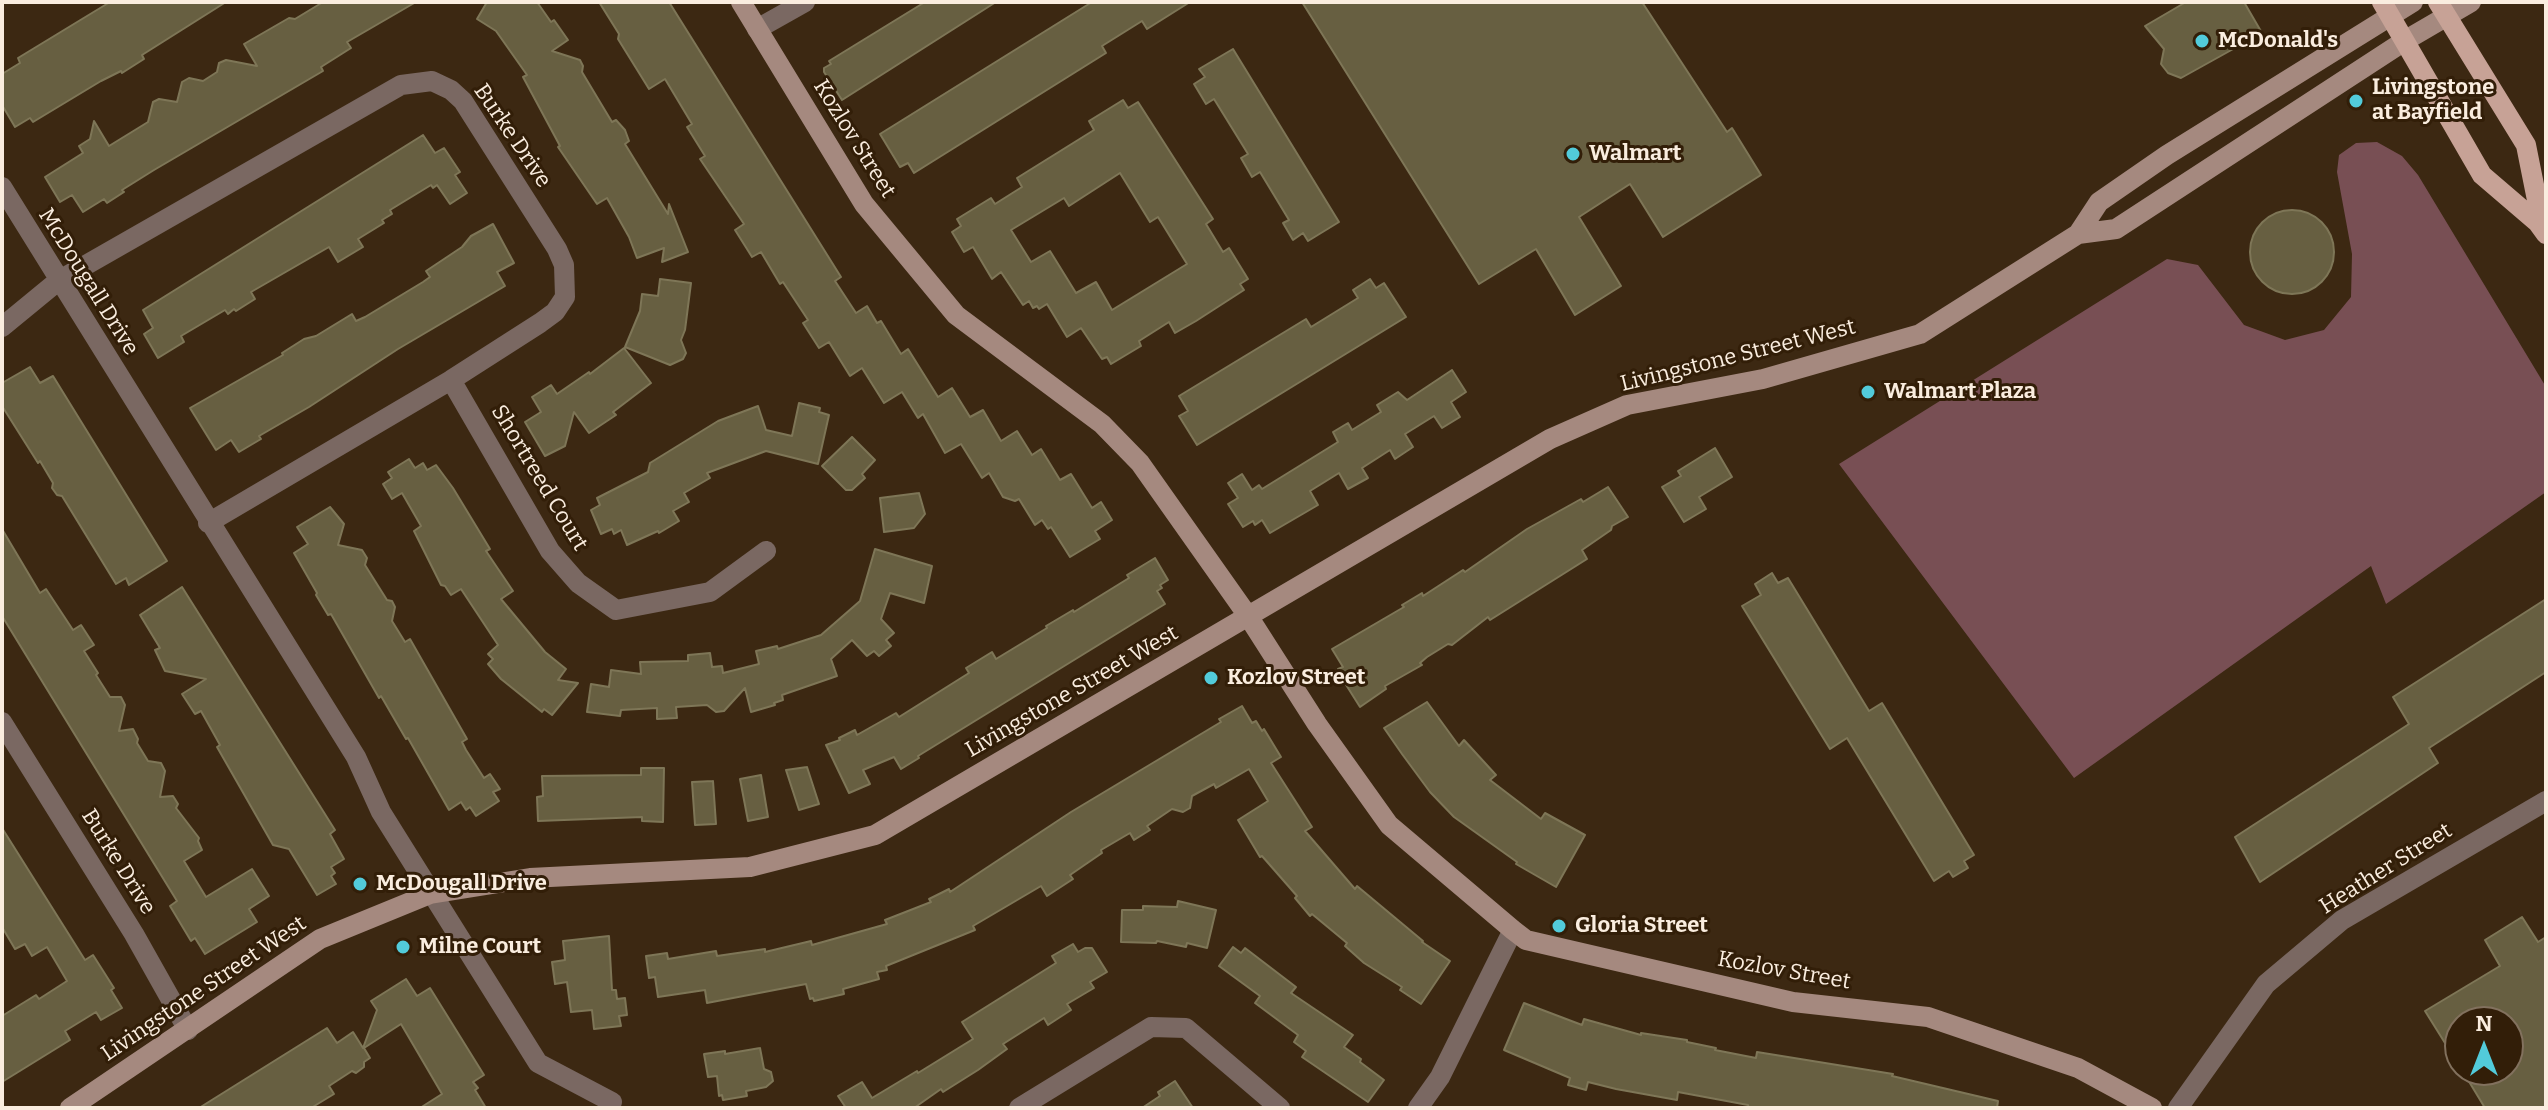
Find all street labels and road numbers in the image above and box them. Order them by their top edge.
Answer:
street label: Kozlov Street [807,75,901,203]
street label: Burke Drive [468,79,556,193]
street label: McDougall Drive [32,204,144,360]
street label: Livingstone Street West [1618,314,1858,398]
street label: Shortreed Court [485,400,593,556]
street label: Livingstone Street West [961,620,1183,764]
street label: Burke Drive [75,804,161,920]
street label: Heather Street [2315,818,2457,920]
street label: Livingstone Street West [97,911,311,1067]
street label: Kozlov Street [1715,946,1853,996]

